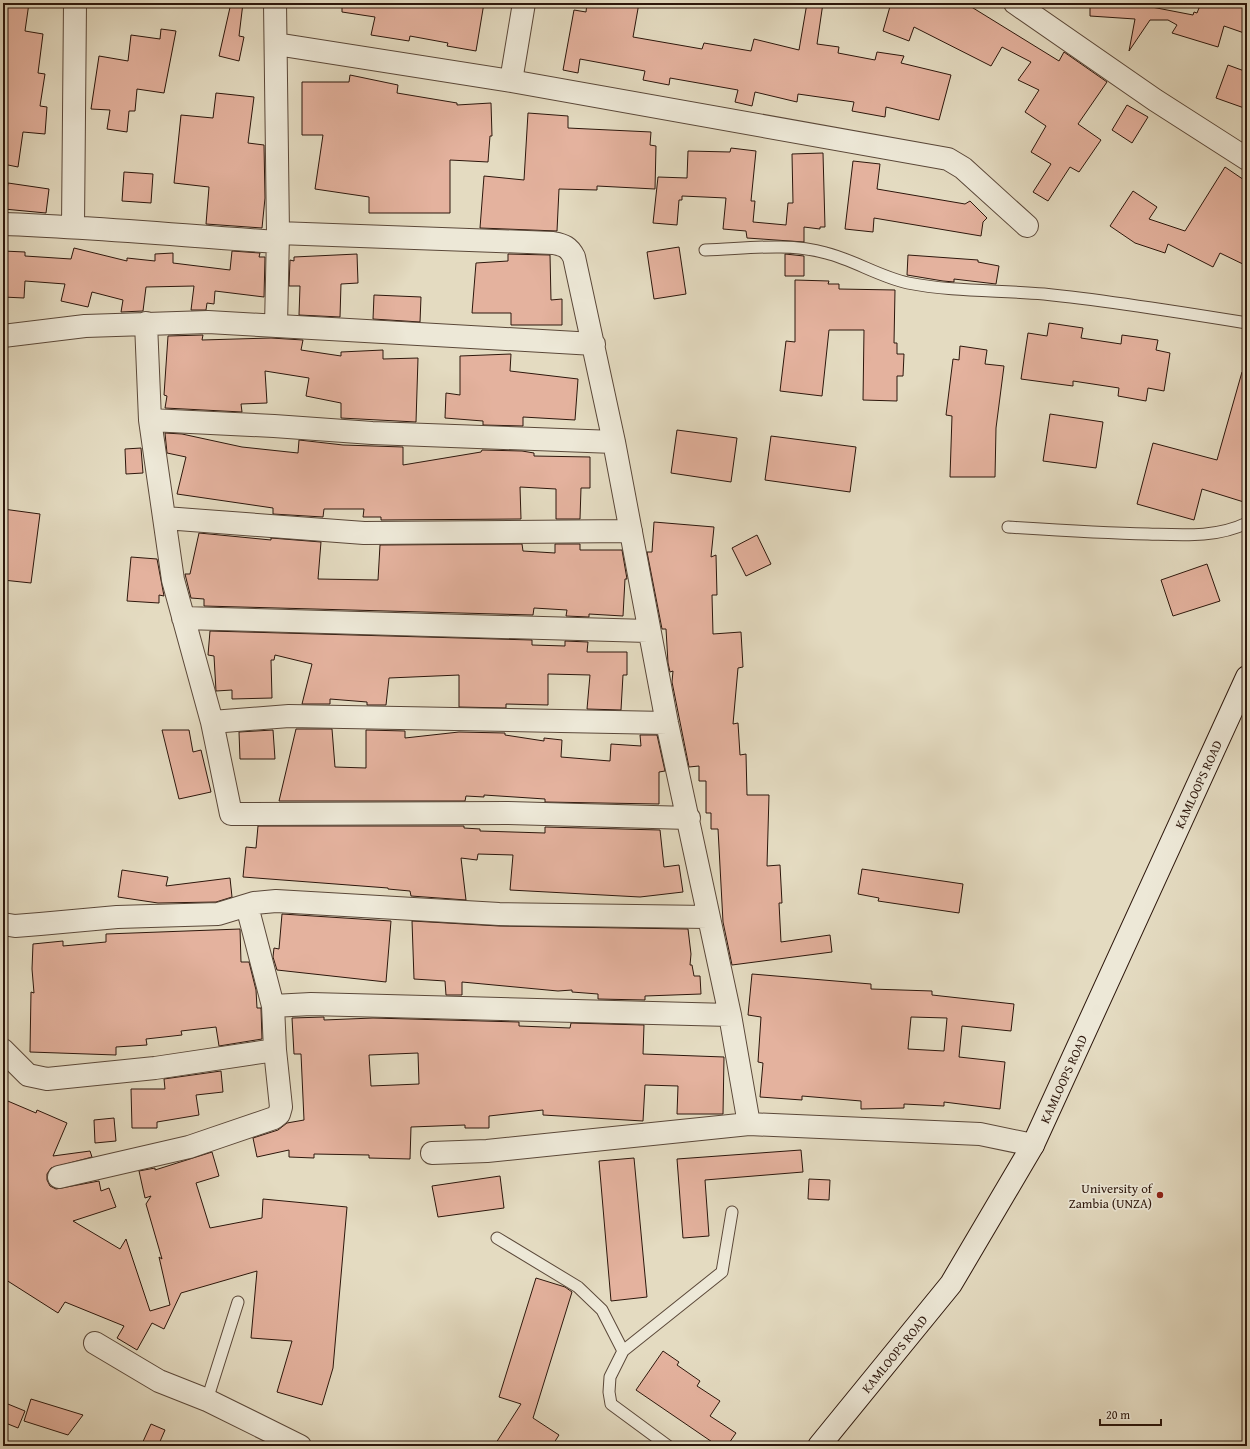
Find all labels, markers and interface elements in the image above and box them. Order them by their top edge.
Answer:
street label: KAMLOOPS ROAD [1169,737,1226,832]
street label: KAMLOOPS ROAD [1035,1031,1092,1126]
place label: University of Zambia (UNZA) [1069,1179,1154,1213]
marker: University of Zambia (UNZA) [1155,1190,1165,1200]
street label: KAMLOOPS ROAD [857,1311,932,1397]
scale bar [1100,1401,1161,1427]
text: 20 m [1106,1406,1130,1423]

